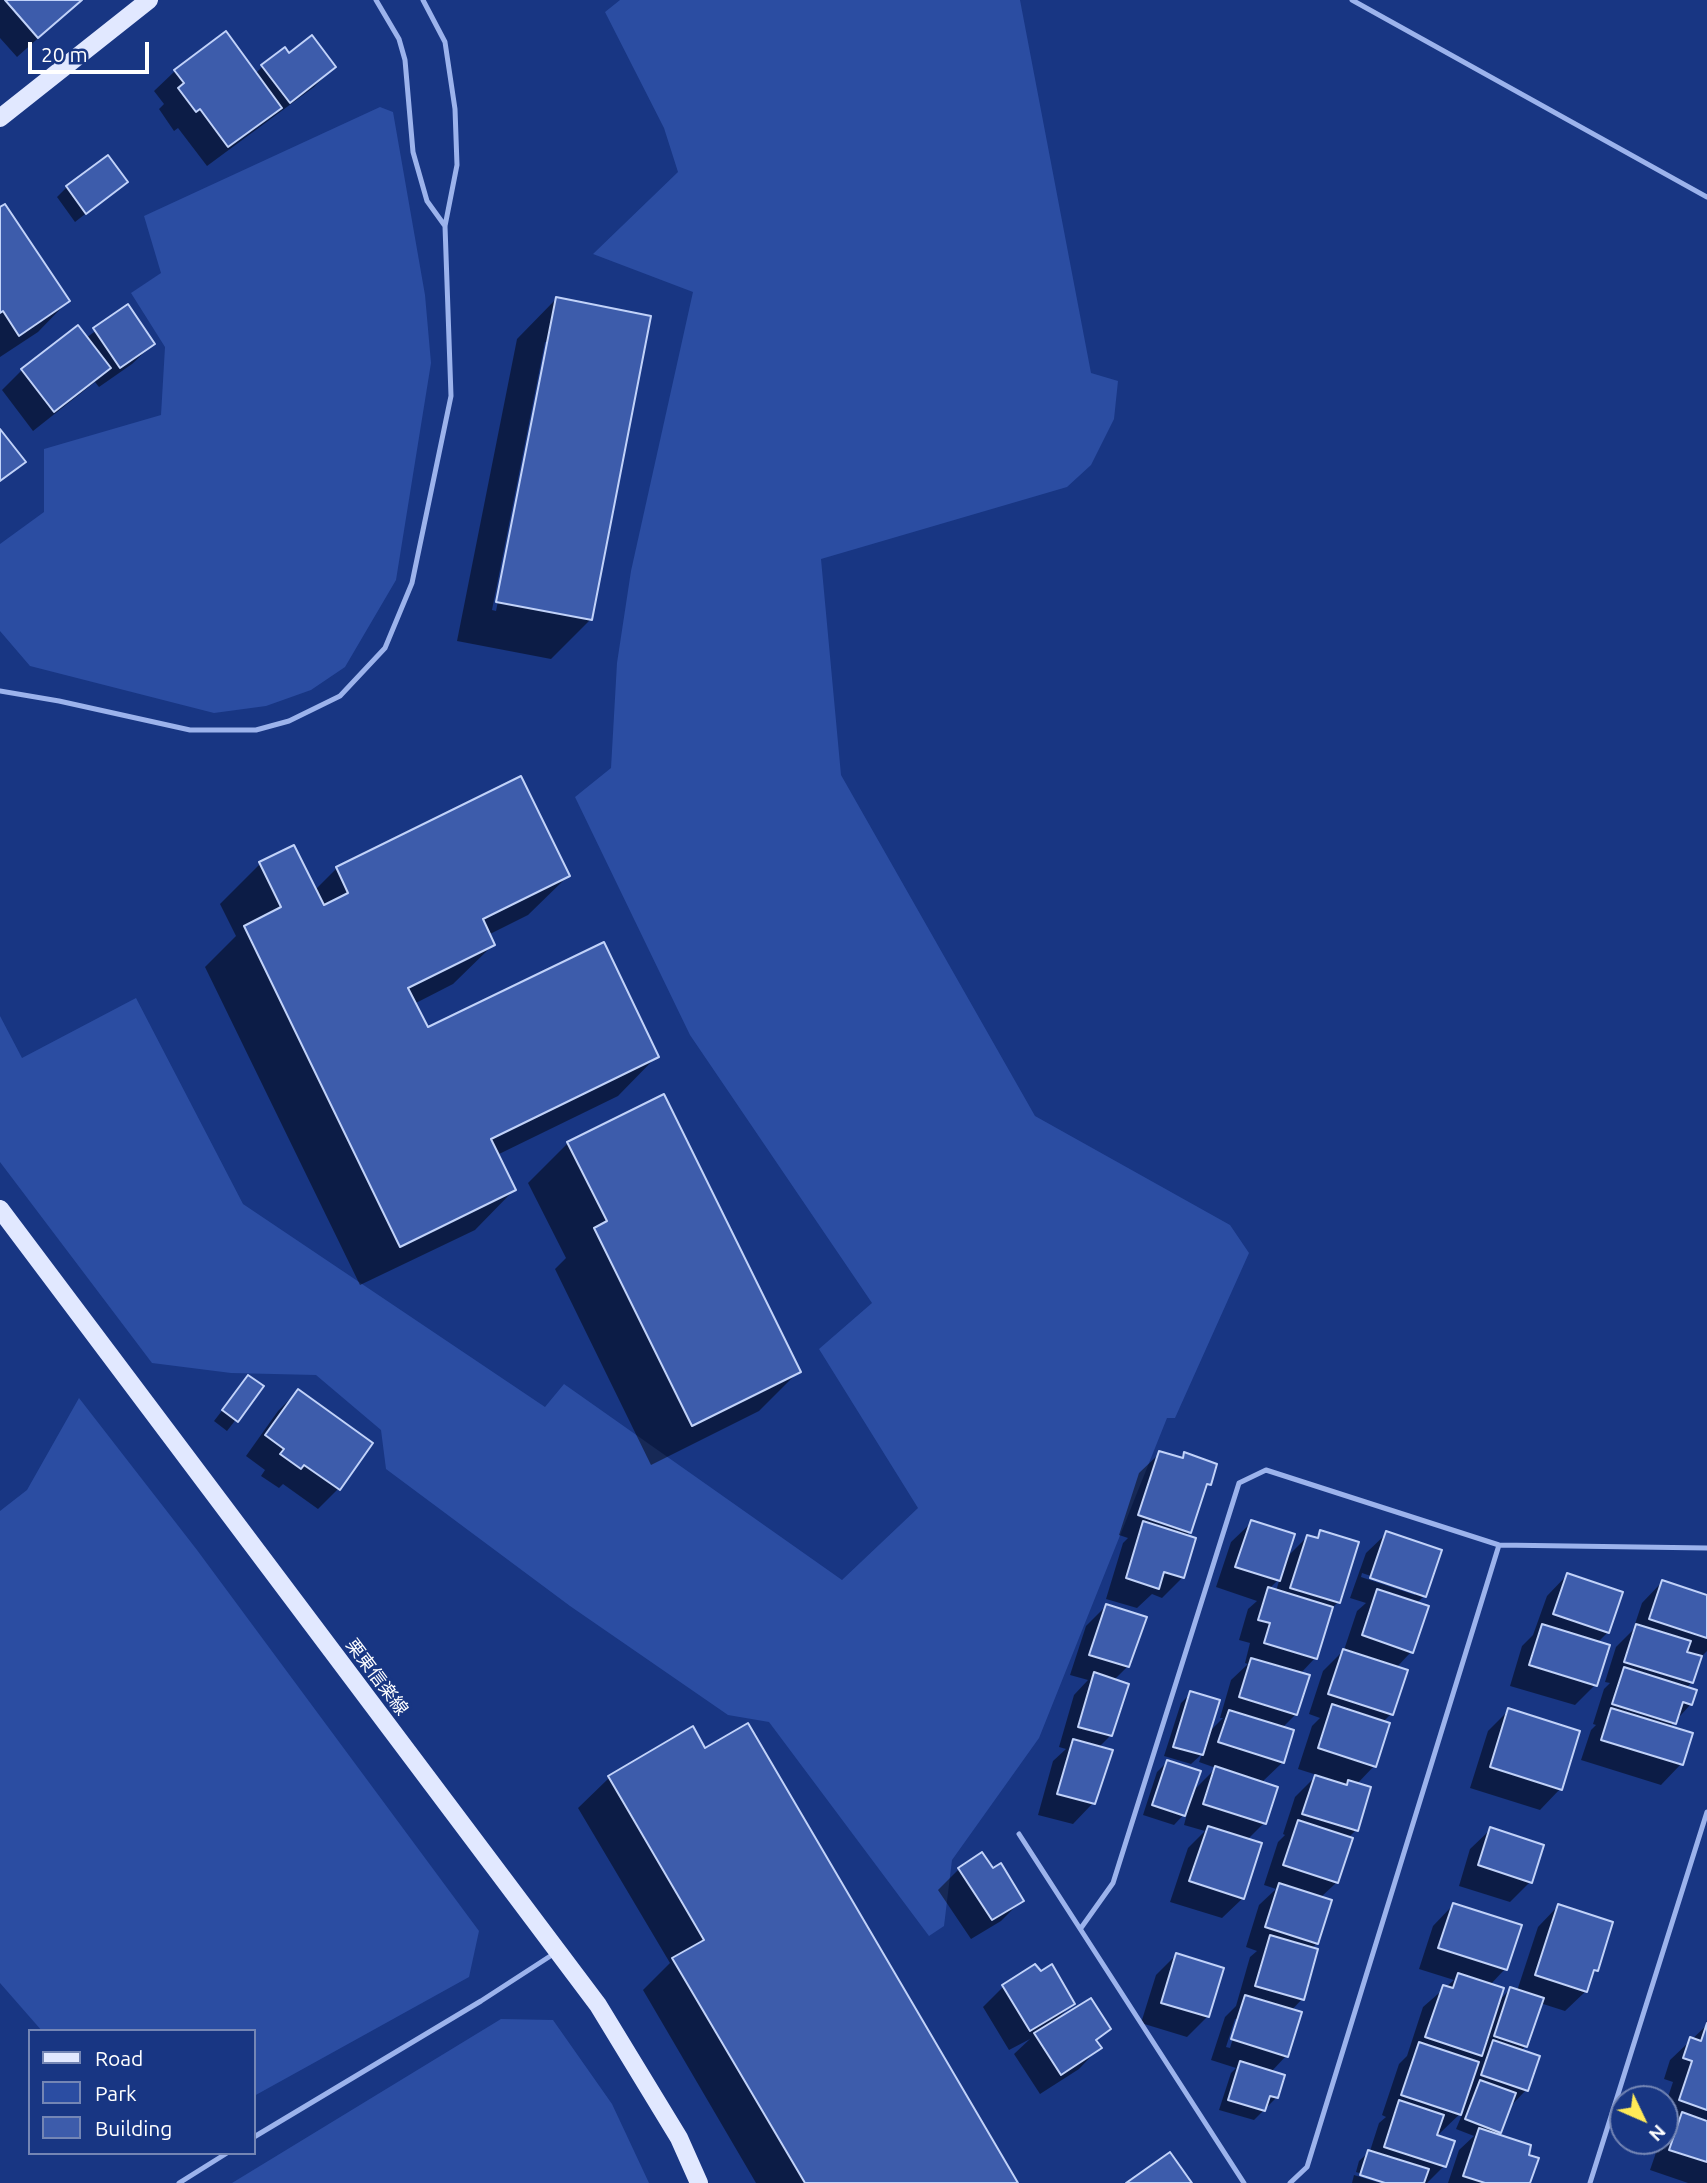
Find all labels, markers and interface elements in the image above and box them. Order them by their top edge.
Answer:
scale bar [32,28,152,72]
text: 20 m [41,42,88,66]
street label: 栗東信楽線 [341,1635,413,1719]
legend [28,2029,256,2155]
text: Road [95,2046,143,2070]
text: Park [95,2081,137,2105]
north arrow [1609,2085,1679,2155]
text: Building [95,2116,172,2140]
text: N [1645,2120,1671,2146]

